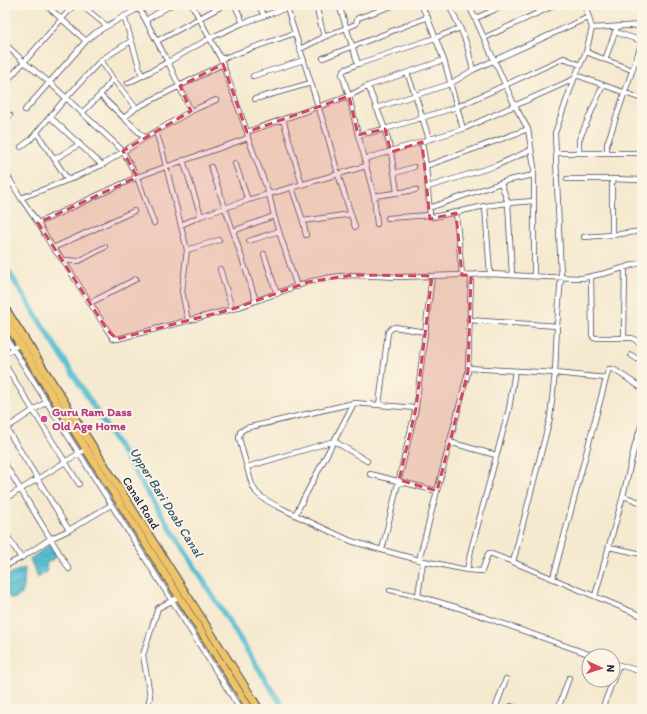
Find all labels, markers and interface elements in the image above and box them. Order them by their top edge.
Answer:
place label: Guru Ram Dass Old Age Home [52,405,133,434]
marker: Guru Ram Dass Old Age Home [39,414,49,424]
water label: Upper Bari Doab Canal [127,445,207,561]
street label: Canal Road [119,474,163,532]
north arrow [581,648,621,688]
text: N [604,664,617,673]

